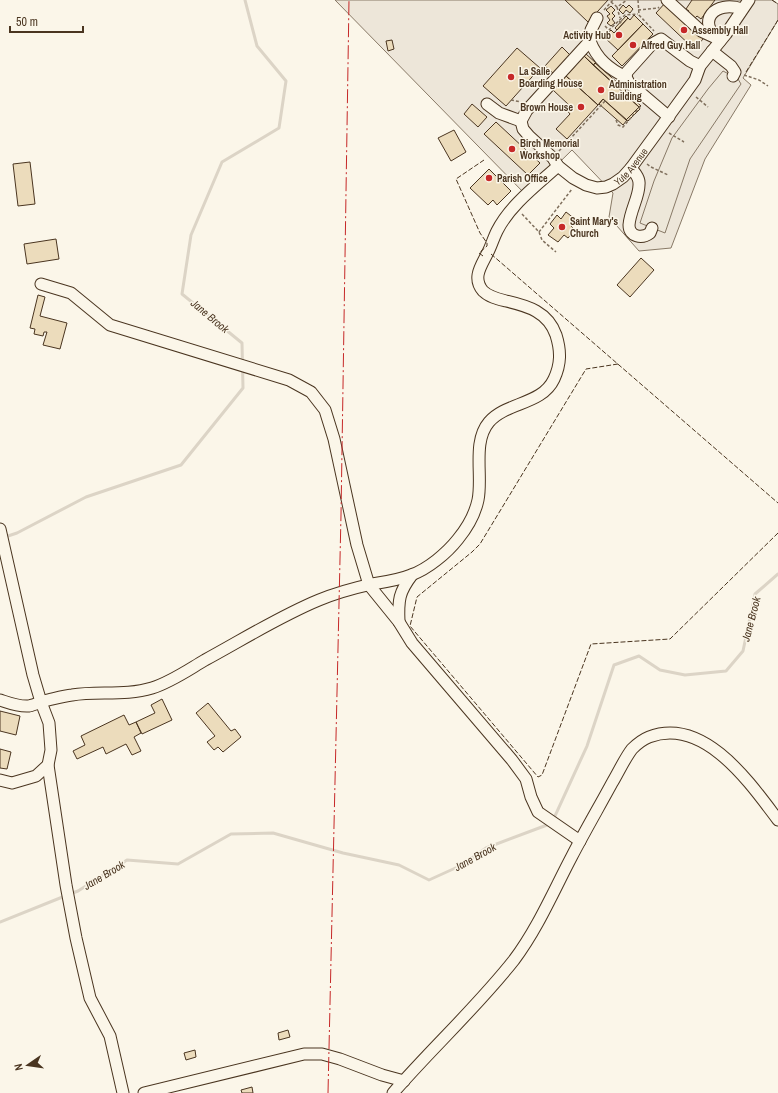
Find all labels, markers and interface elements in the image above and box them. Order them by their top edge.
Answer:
scale bar [10,8,83,34]
text: 50 m [16,14,38,30]
place label: Assembly Hall [692,24,748,37]
marker: Assembly Hall [679,25,689,35]
place label: Activity Hub [563,29,611,42]
marker: Activity Hub [614,30,624,40]
place label: Alfred Guy Hall [641,39,700,52]
marker: Alfred Guy Hall [628,40,638,50]
place label: La Salle Boarding House [519,65,583,90]
marker: La Salle Boarding House [506,72,516,82]
place label: Administration Building [609,78,667,103]
marker: Administration Building [596,85,606,95]
place label: Brown House [520,101,573,114]
marker: Brown House [576,102,586,112]
place label: Birch Memorial Workshop [520,137,579,162]
marker: Birch Memorial Workshop [507,144,517,154]
street label: Yule Avenue [611,145,650,188]
place label: Parish Office [497,172,548,185]
marker: Parish Office [484,173,494,183]
place label: Saint Mary's Church [570,215,618,240]
marker: Saint Mary's Church [557,222,567,232]
water label: Jane Brook [187,295,232,336]
water label: Jane Brook [738,595,764,644]
water label: Jane Brook [451,840,499,875]
water label: Jane Brook [80,857,128,893]
north arrow [8,1045,48,1085]
text: N [11,1063,26,1072]

